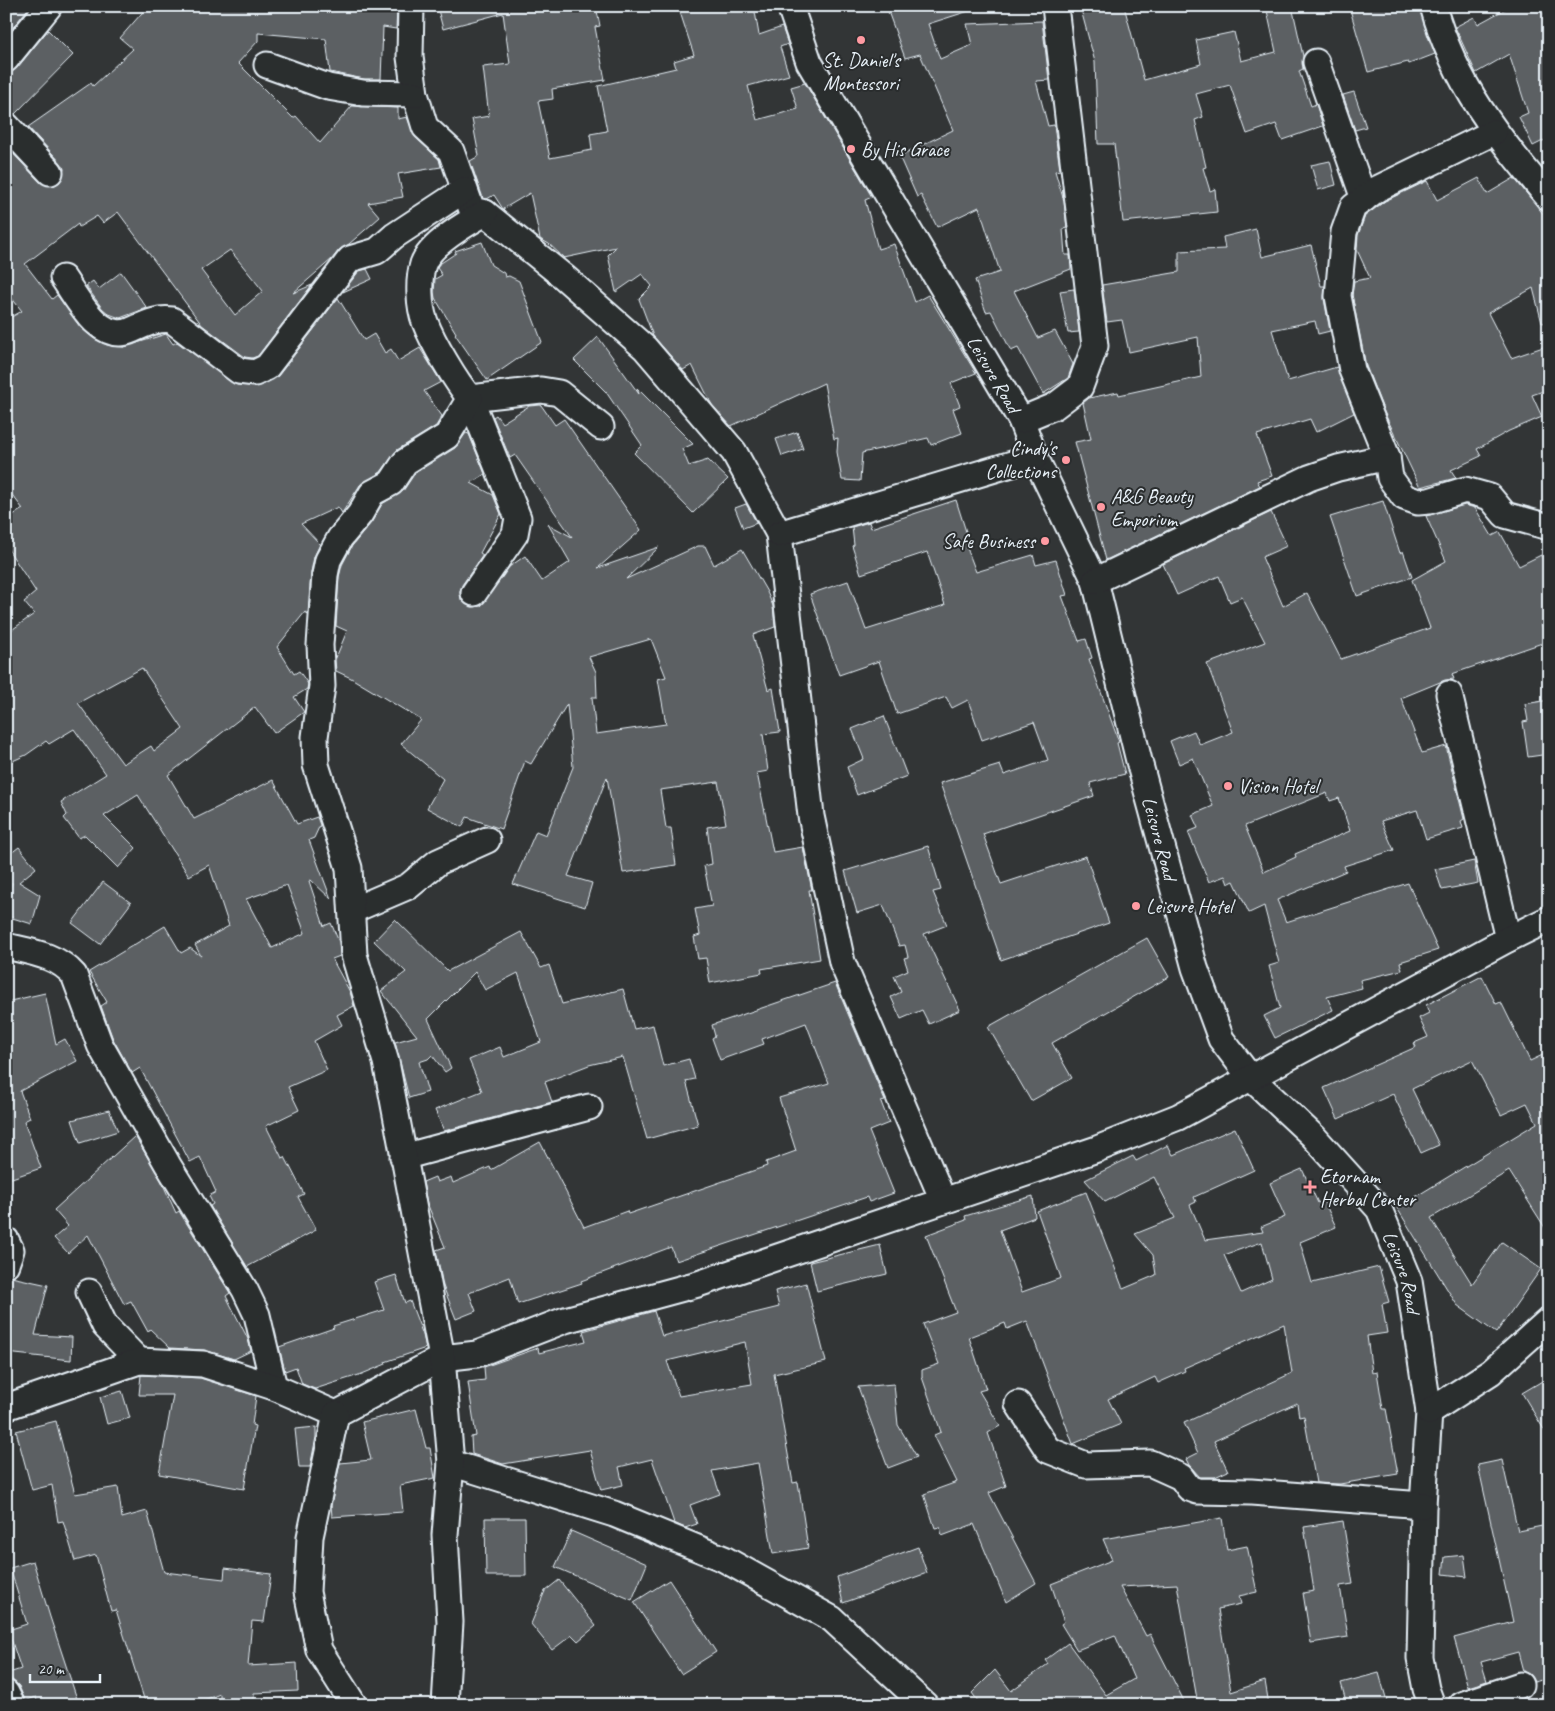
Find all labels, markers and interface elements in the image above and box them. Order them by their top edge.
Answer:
marker: St. Daniel's Montessori [855,34,867,46]
place label: St. Daniel's Montessori [822,48,902,96]
place label: By His Grace [861,137,950,162]
marker: By His Grace [845,143,857,155]
street label: Leisure Road [961,331,1028,420]
place label: Cindy's Collections [986,436,1058,484]
marker: Cindy's Collections [1060,454,1072,466]
place label: A&G Beauty Emporium [1111,484,1194,532]
marker: A&G Beauty Emporium [1095,501,1107,513]
place label: Safe Business [942,529,1037,554]
marker: Safe Business [1039,535,1051,547]
place label: Vision Hotel [1238,774,1321,799]
marker: Vision Hotel [1222,780,1234,792]
street label: Leisure Road [1136,794,1183,886]
place label: Leisure Hotel [1146,894,1236,919]
marker: Leisure Hotel [1130,900,1142,912]
place label: Etornam Herbal Center [1320,1164,1417,1212]
marker: Etornam Herbal Center [1304,1181,1316,1193]
street label: Leisure Road [1377,1227,1426,1318]
scale bar [30,1651,100,1683]
text: 20 m [38,1660,65,1679]

